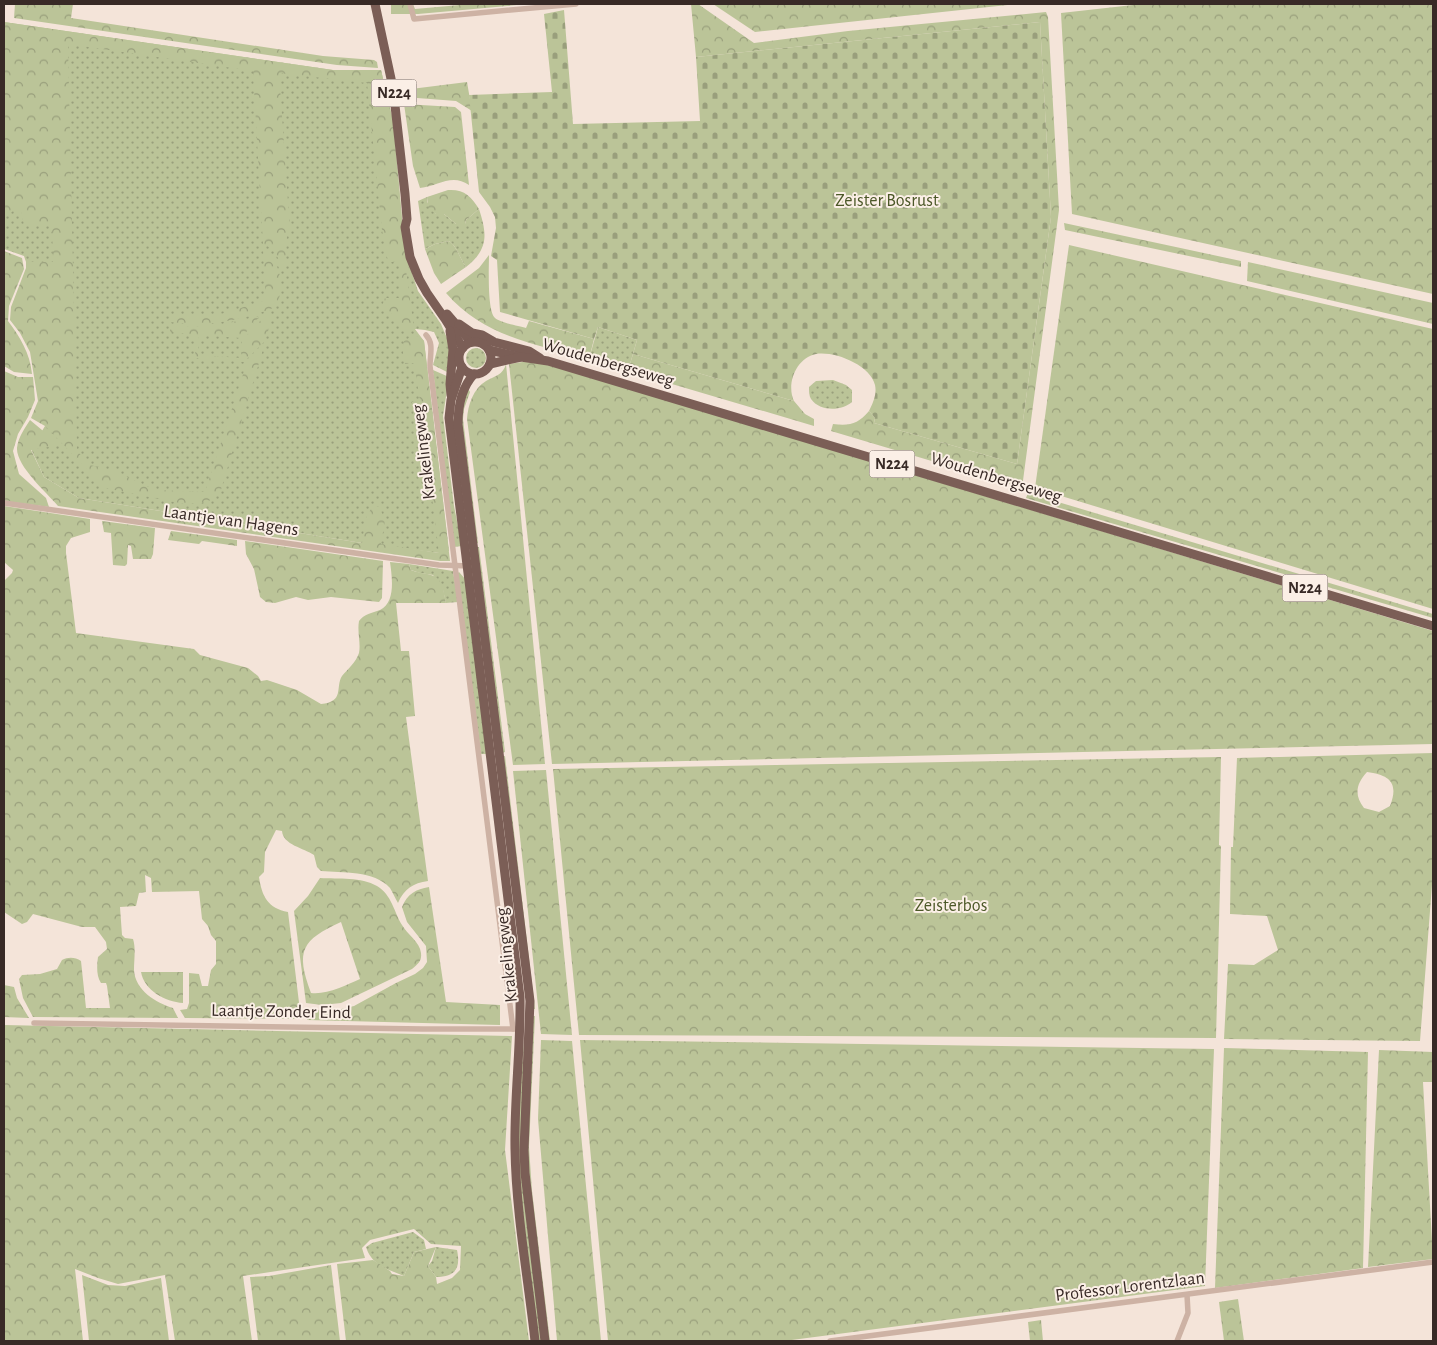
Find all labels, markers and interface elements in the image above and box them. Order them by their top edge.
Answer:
road number: N224 [372,80,416,106]
park label: Zeister Bosrust [835,192,939,210]
street label: Woudenbergseweg [540,336,676,390]
street label: Krakelingweg [409,403,439,500]
road number: N224 [870,450,914,478]
street label: Woudenbergseweg [928,450,1064,507]
street label: Laantje van Hagens [162,503,300,539]
road number: N224 [1282,574,1328,602]
park label: Zeisterbos [915,897,987,915]
street label: Krakelingweg [493,906,521,1003]
street label: Laantje Zonder Eind [211,1002,351,1022]
street label: Professor Lorentzlaan [1054,1269,1206,1305]

